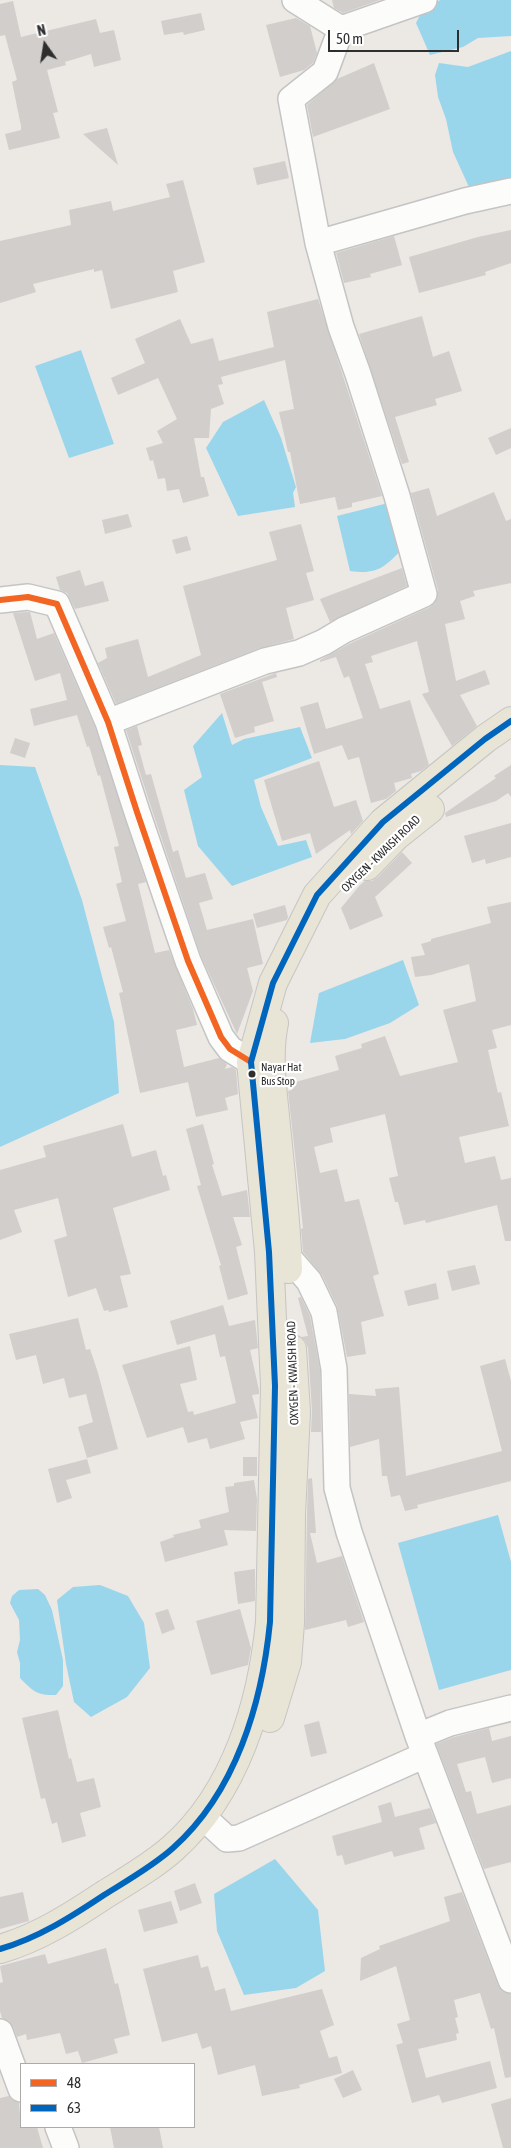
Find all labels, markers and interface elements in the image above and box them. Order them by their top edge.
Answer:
north arrow [20,20,70,70]
scale bar [331,20,462,52]
text: N [36,22,47,39]
text: 50 m [336,30,363,47]
street label: OXYGEN - KWAISH ROAD [338,813,424,895]
place label: Nayar Hat Bus Stop [261,1061,302,1087]
marker: Nayar Hat Bus Stop [247,1069,257,1079]
street label: OXYGEN - KWAISH ROAD [284,1321,302,1425]
legend [20,2063,195,2128]
text: 48 [67,2074,81,2091]
text: 63 [67,2099,81,2116]

